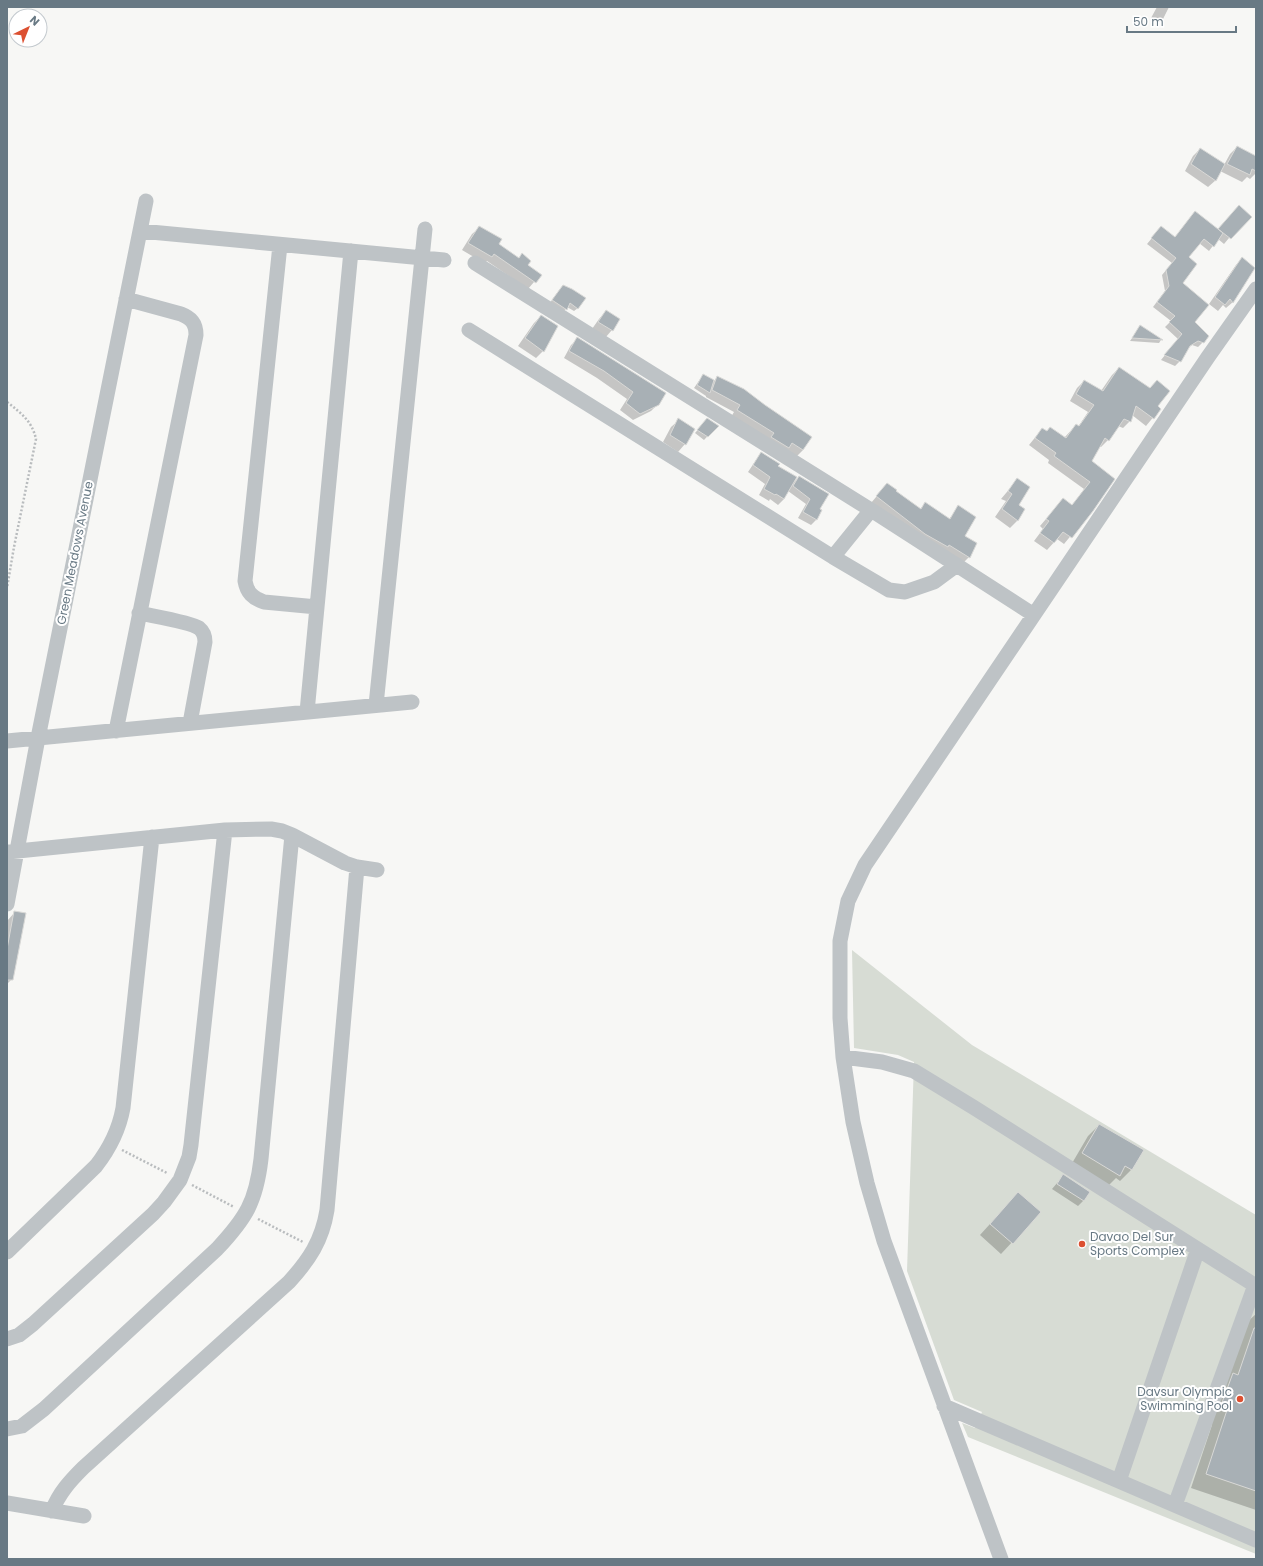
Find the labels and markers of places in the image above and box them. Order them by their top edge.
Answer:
place label: Davao Del Sur Sports Complex [1090,1228,1185,1259]
marker: Davao Del Sur Sports Complex [1077,1239,1087,1249]
place label: Davsur Olympic Swimming Pool [1137,1383,1232,1414]
marker: Davsur Olympic Swimming Pool [1235,1394,1245,1404]

